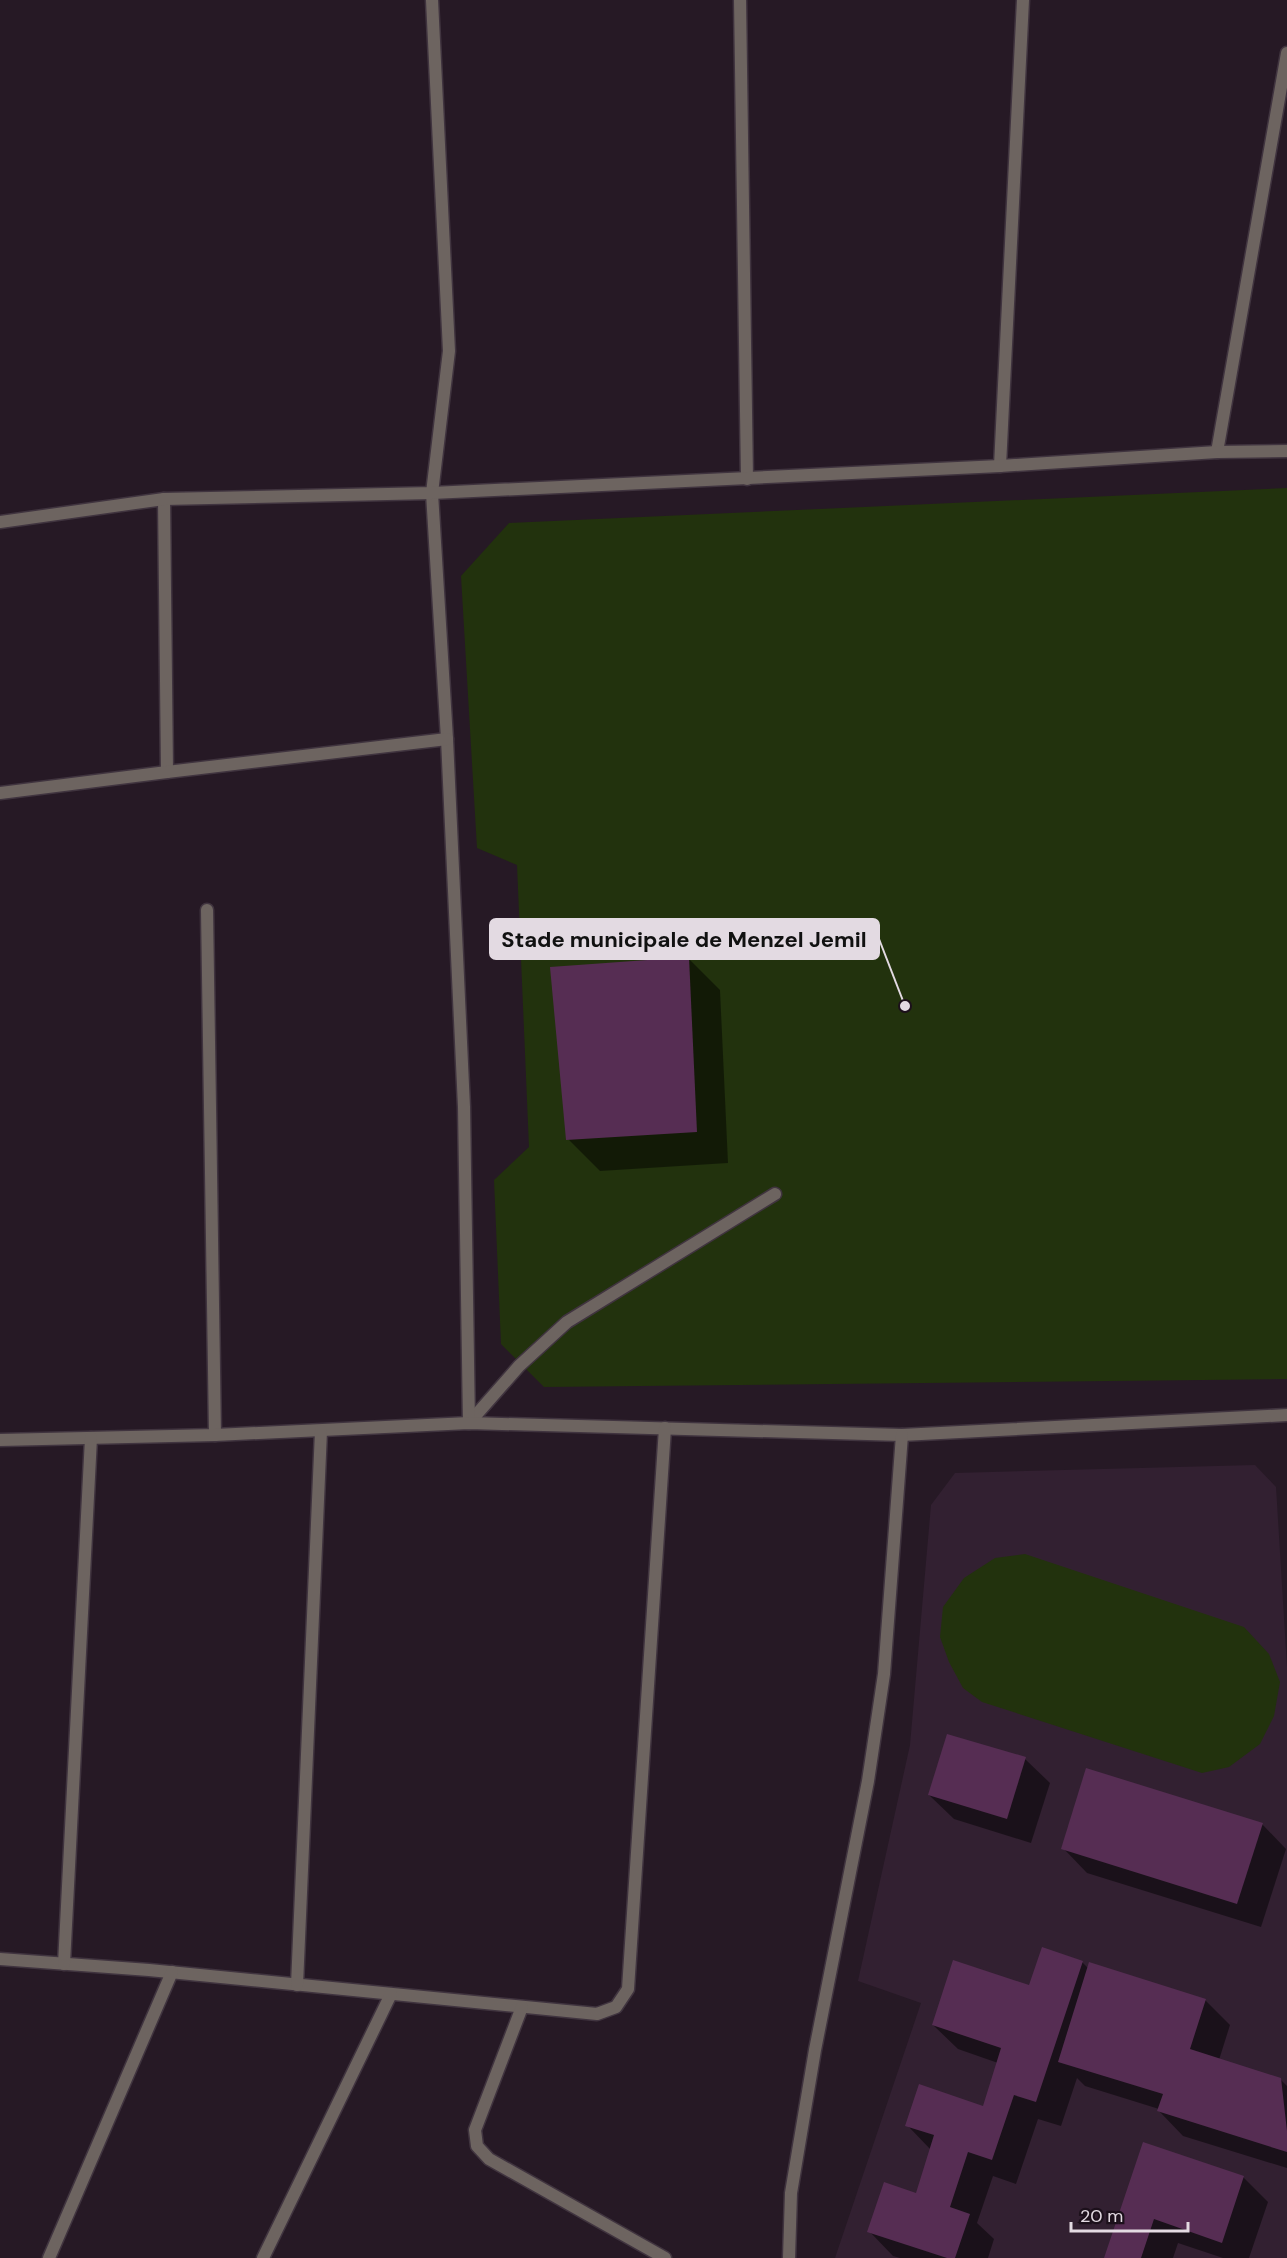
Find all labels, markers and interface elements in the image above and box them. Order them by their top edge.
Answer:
callout: Stade municipale de Menzel Jemil [490,919,879,959]
text: Stade municipale de Menzel Jemil [501,925,867,954]
scale bar [1071,2195,1188,2233]
text: 20 m [1080,2204,1123,2228]

